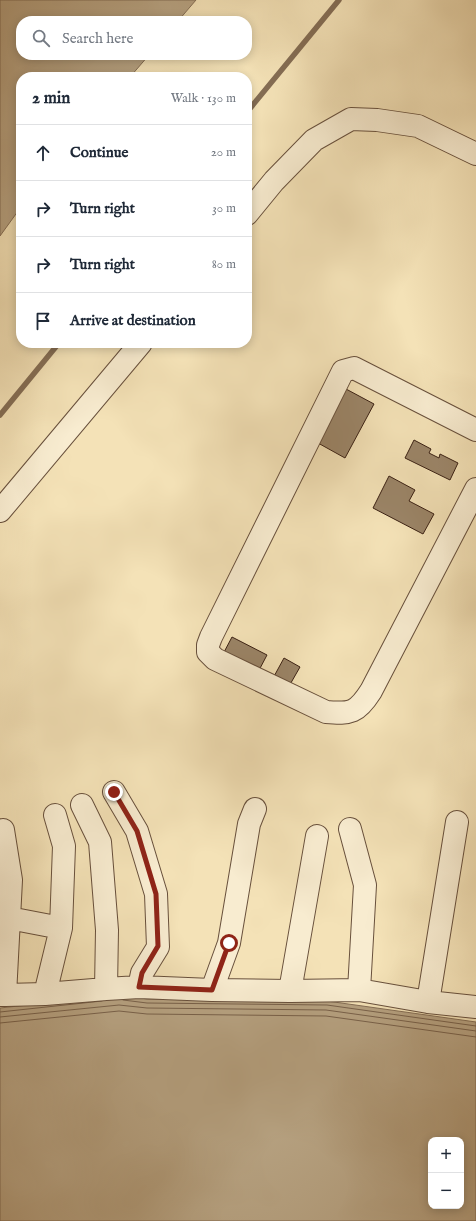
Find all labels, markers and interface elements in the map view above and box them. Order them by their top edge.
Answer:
search box [16,16,252,60]
icon: search [30,27,52,49]
text: Search here [62,29,133,48]
text: 2 min [32,88,70,109]
text: Walk · 130 m [171,90,236,107]
icon: ahead [32,142,54,164]
text: Continue [70,143,128,162]
text: 20 m [211,144,236,161]
icon: right [32,198,54,220]
text: Turn right [70,199,135,218]
text: 30 m [212,200,236,217]
icon: right [32,254,54,276]
text: Turn right [70,255,135,274]
text: 80 m [212,256,236,273]
icon: arrive [32,310,54,332]
text: Arrive at destination [70,311,196,330]
route end [105,783,123,801]
route start [220,934,238,952]
map controls [428,1137,464,1209]
button: + [428,1137,464,1173]
button: − [428,1173,464,1209]

